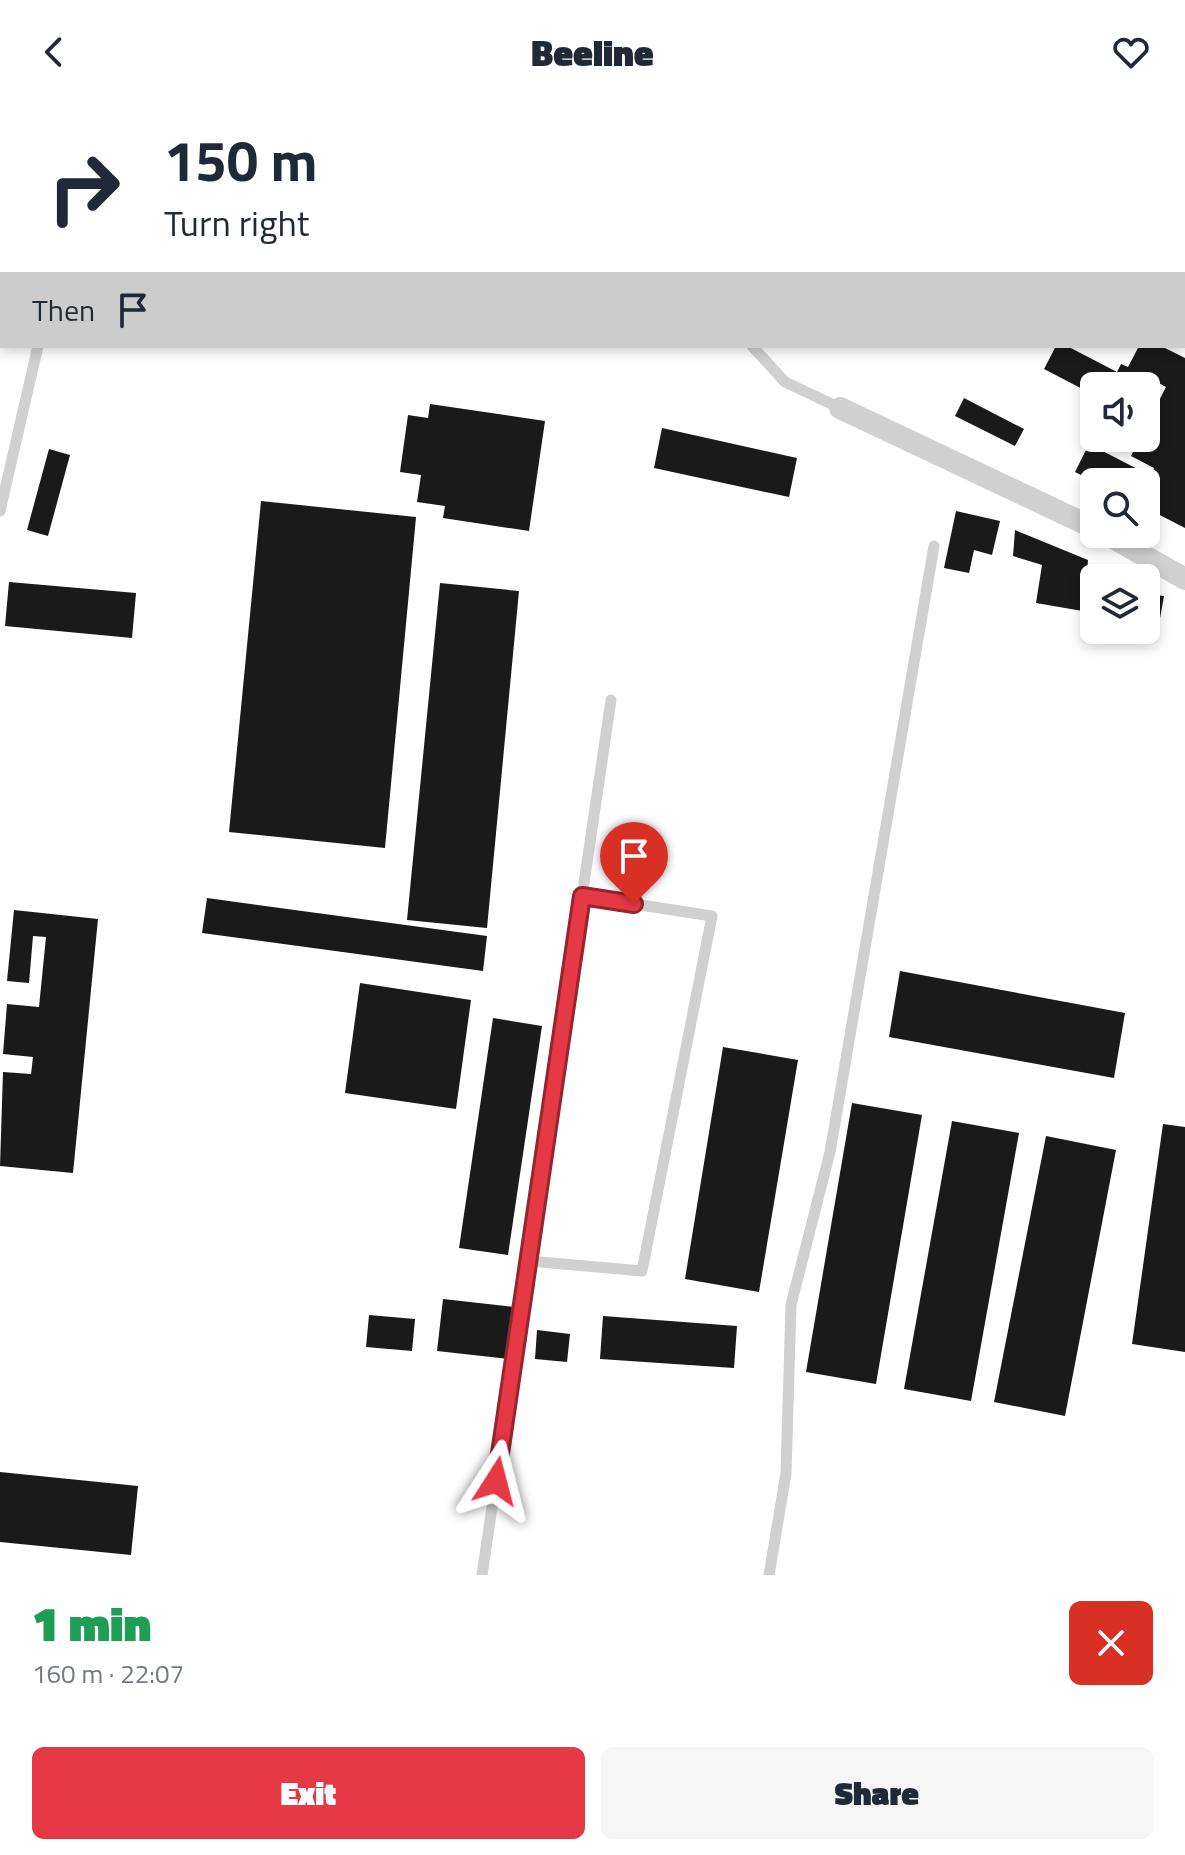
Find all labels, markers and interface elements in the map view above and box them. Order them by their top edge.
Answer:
text: Beeline [531,25,654,80]
icon: back [32,30,76,74]
icon: heart [1109,30,1153,74]
text: 150 m [164,118,317,203]
icon: right [32,136,136,240]
text: Turn right [164,195,309,250]
text: Then [32,287,95,333]
icon: arrive [111,288,155,332]
map controls [1080,372,1160,644]
button: sound [1080,372,1160,452]
button: search [1080,468,1160,548]
button: layers [1080,564,1160,644]
pin [600,822,668,904]
icon: arrive [612,834,656,878]
position arrow [454,1439,538,1523]
text: 1 min [32,1587,151,1660]
button: close [1069,1601,1153,1685]
text: 160 m · 22:07 [32,1654,184,1693]
button: Exit [32,1747,585,1839]
button: Share [601,1747,1153,1839]

